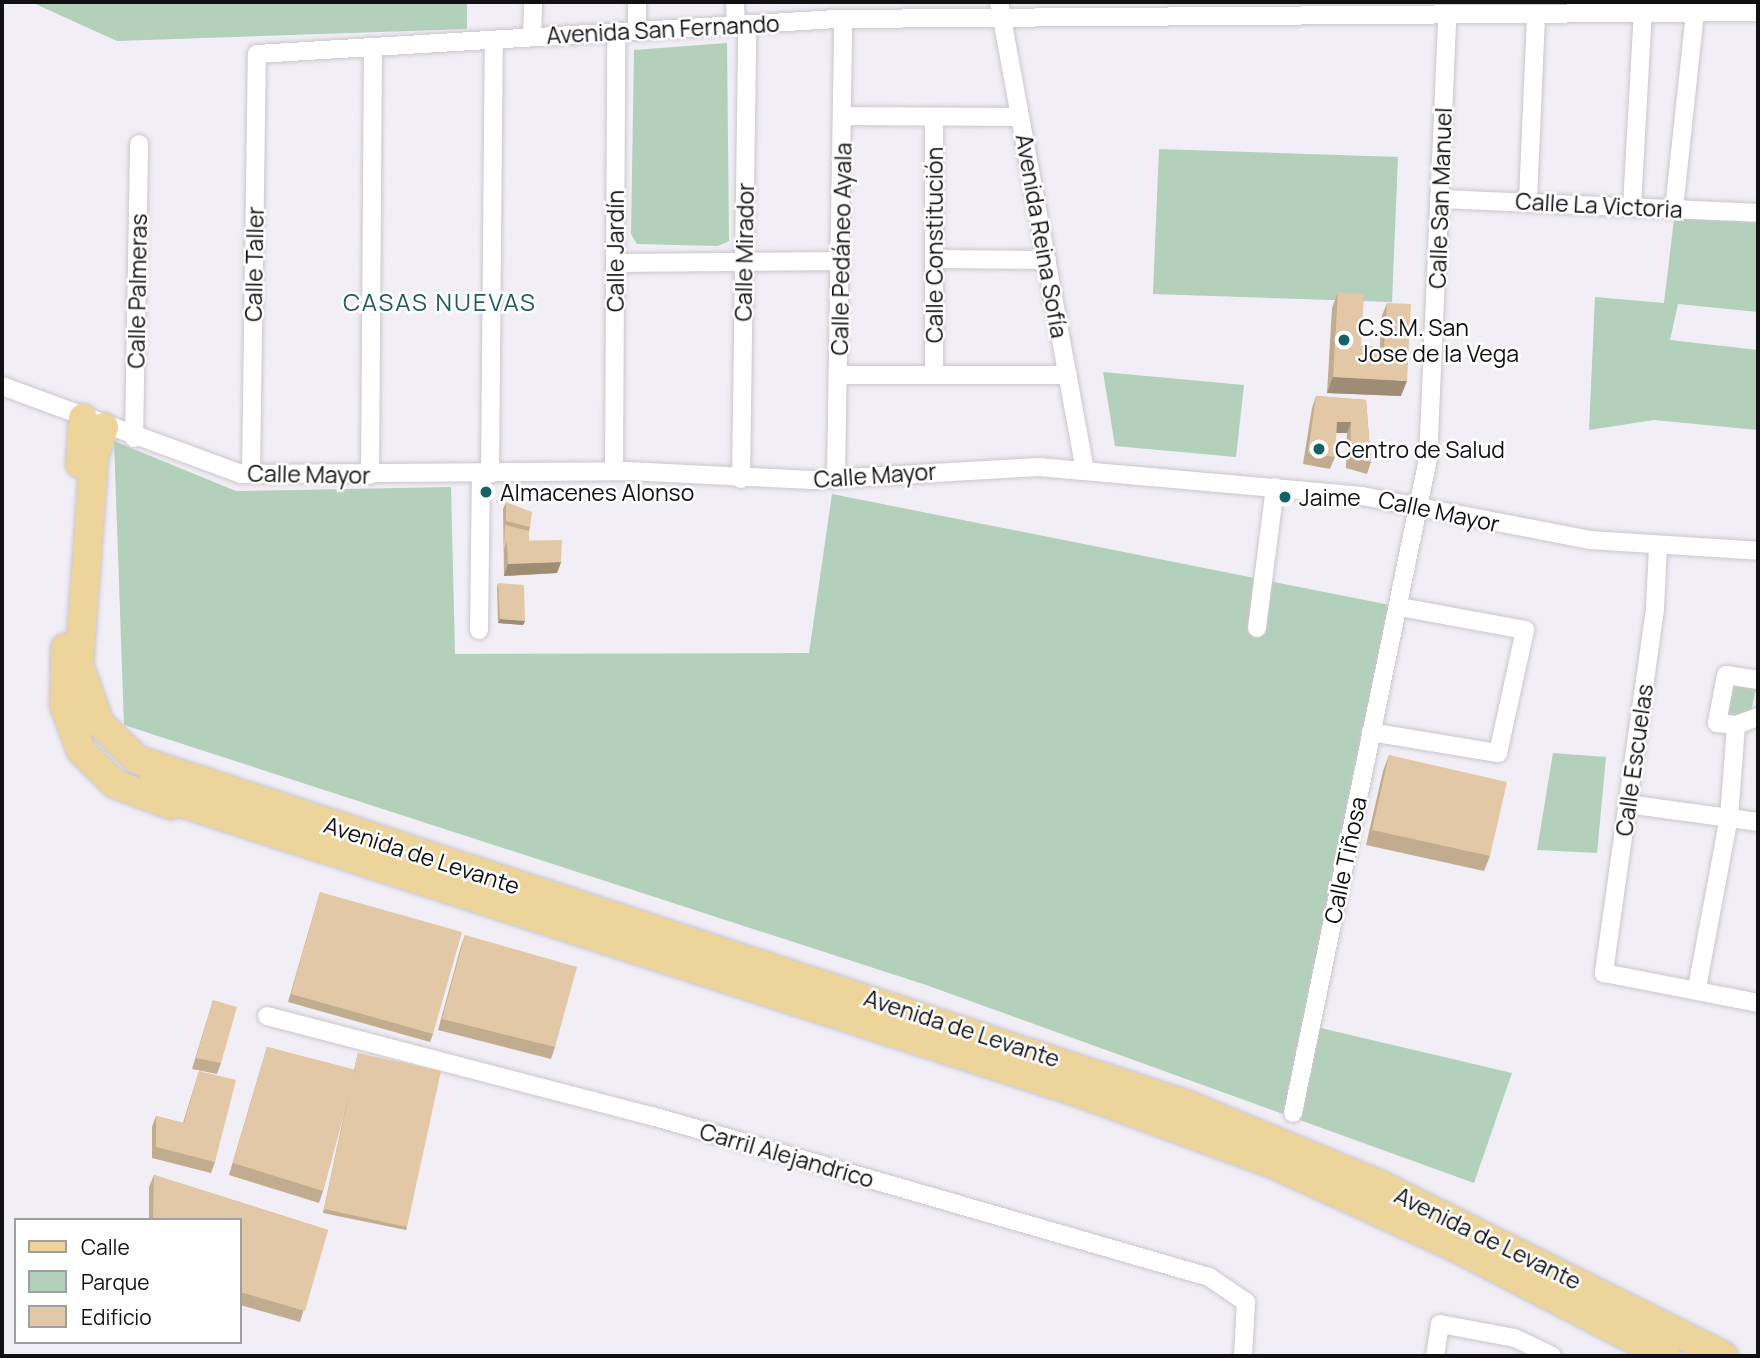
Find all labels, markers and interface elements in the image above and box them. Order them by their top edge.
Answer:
street label: Avenida San Fernando [546,9,780,49]
street label: Calle San Manuel [1423,107,1457,289]
street label: Avenida Reina Sofía [1010,132,1074,340]
street label: Calle Pedáneo Ayala [825,142,857,356]
street label: Calle Constitución [920,147,948,343]
street label: Calle Mirador [729,182,759,322]
street label: Calle La Victoria [1515,187,1683,223]
street label: Calle Jardín [601,190,629,312]
street label: Calle Taller [239,206,269,322]
street label: Calle Palmeras [122,213,152,369]
district label: CASAS NUEVAS [345,288,535,316]
place label: C.S.M. San Jose de la Vega [1358,313,1519,367]
marker: C.S.M. San Jose de la Vega [1336,332,1352,348]
place label: Centro de Salud [1335,435,1505,463]
marker: Centro de Salud [1309,439,1329,459]
street label: Calle Mayor [813,457,937,493]
street label: Calle Mayor [247,459,371,489]
place label: Almacenes Alonso [500,478,694,506]
place label: Jaime [1299,483,1361,511]
marker: Almacenes Alonso [478,484,494,500]
street label: Calle Mayor [1376,485,1502,537]
marker: Jaime [1277,489,1293,505]
street label: Calle Escuelas [1610,682,1658,838]
street label: Calle Tiñosa [1318,794,1372,926]
street label: Avenida de Levante [321,810,523,900]
street label: Avenida de Levante [861,983,1063,1073]
street label: Carril Alejandrico [697,1117,877,1193]
street label: Avenida de Levante [1390,1181,1586,1295]
legend [14,1218,242,1344]
text: Calle [81,1233,130,1261]
text: Parque [81,1268,150,1296]
text: Edificio [81,1303,152,1331]

